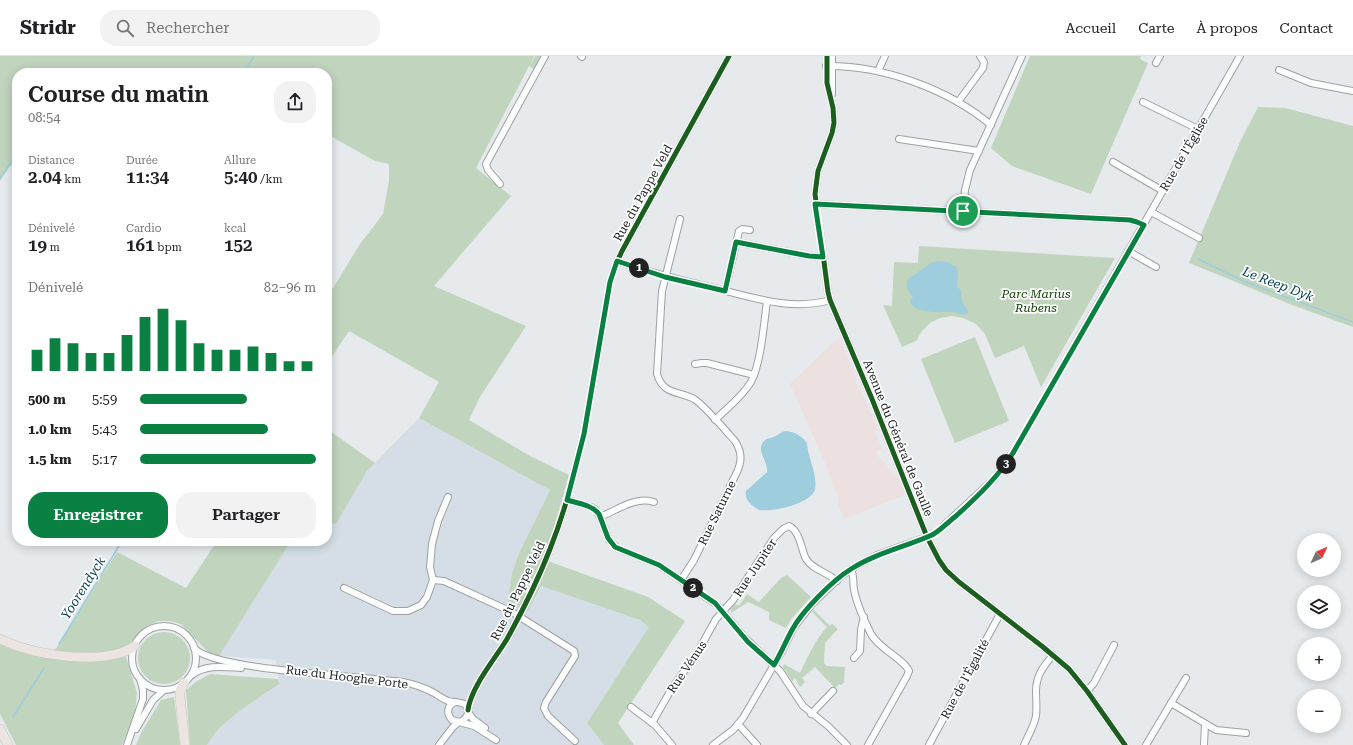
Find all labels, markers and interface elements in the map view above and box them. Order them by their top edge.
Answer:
search box [100,10,380,46]
text: Stridr [20,16,76,39]
icon: search [114,17,136,39]
text: Rechercher [146,19,229,37]
text: Accueil [1065,20,1116,36]
text: Carte [1138,20,1175,36]
text: À propos [1197,20,1258,36]
text: Contact [1280,20,1333,36]
button: share [274,81,316,123]
text: Course du matin [28,82,209,107]
text: 08:54 [28,110,60,125]
street label: Rue de l'Église [1157,114,1211,194]
street label: Rue du Pappe Veld [611,142,676,244]
text: Distance [28,154,75,167]
text: Durée [126,154,158,167]
text: Allure [224,154,256,167]
text: 2.04 [28,167,62,187]
text: 11:34 [126,167,169,187]
text: 5:40 [224,167,258,187]
text: km [62,173,81,186]
text: /km [258,173,283,186]
pin [946,194,980,228]
icon: arrive [952,200,974,222]
text: Dénivelé [28,222,75,235]
text: Cardio [126,222,162,235]
text: kcal [224,222,246,235]
text: 19 [28,235,47,255]
text: 161 [126,235,155,255]
text: 152 [224,235,253,255]
text: m [47,241,60,254]
text: bpm [155,241,182,254]
pin: 1 [629,258,649,278]
text: 1 [636,261,642,274]
water label: Le Reep Dyk [1239,263,1317,305]
text: Dénivelé [28,280,83,295]
text: 82–96 m [264,280,316,295]
park label: Parc Marius Rubens [1000,287,1071,315]
street label: Avenue du Général de Gaulle [860,358,936,519]
text: 500 m [28,392,66,407]
text: 5:59 [92,392,117,407]
text: 1.0 km [28,422,71,437]
text: 5:43 [92,422,117,437]
text: 1.5 km [28,452,71,467]
text: 5:17 [92,452,117,467]
pin: 3 [996,454,1016,474]
text: 3 [1003,457,1009,470]
street label: Rue Saturne [695,478,739,548]
button: Enregistrer [28,492,168,538]
button: Partager [176,492,316,538]
north arrow [1297,533,1341,577]
map controls [1297,533,1341,733]
street label: Rue Jupiter [731,536,780,600]
street label: Rue du Pappe Veld [488,539,548,643]
water label: Yoorendyck [58,553,109,622]
pin: 2 [683,578,703,598]
text: 2 [690,581,696,594]
button: layers [1297,585,1341,629]
street label: Rue de l'Égalité [938,636,992,721]
button: + [1297,637,1341,681]
street label: Rue Vénus [664,638,710,696]
street label: Rue du Hooghe Porte [285,663,409,691]
button: − [1297,689,1341,733]

